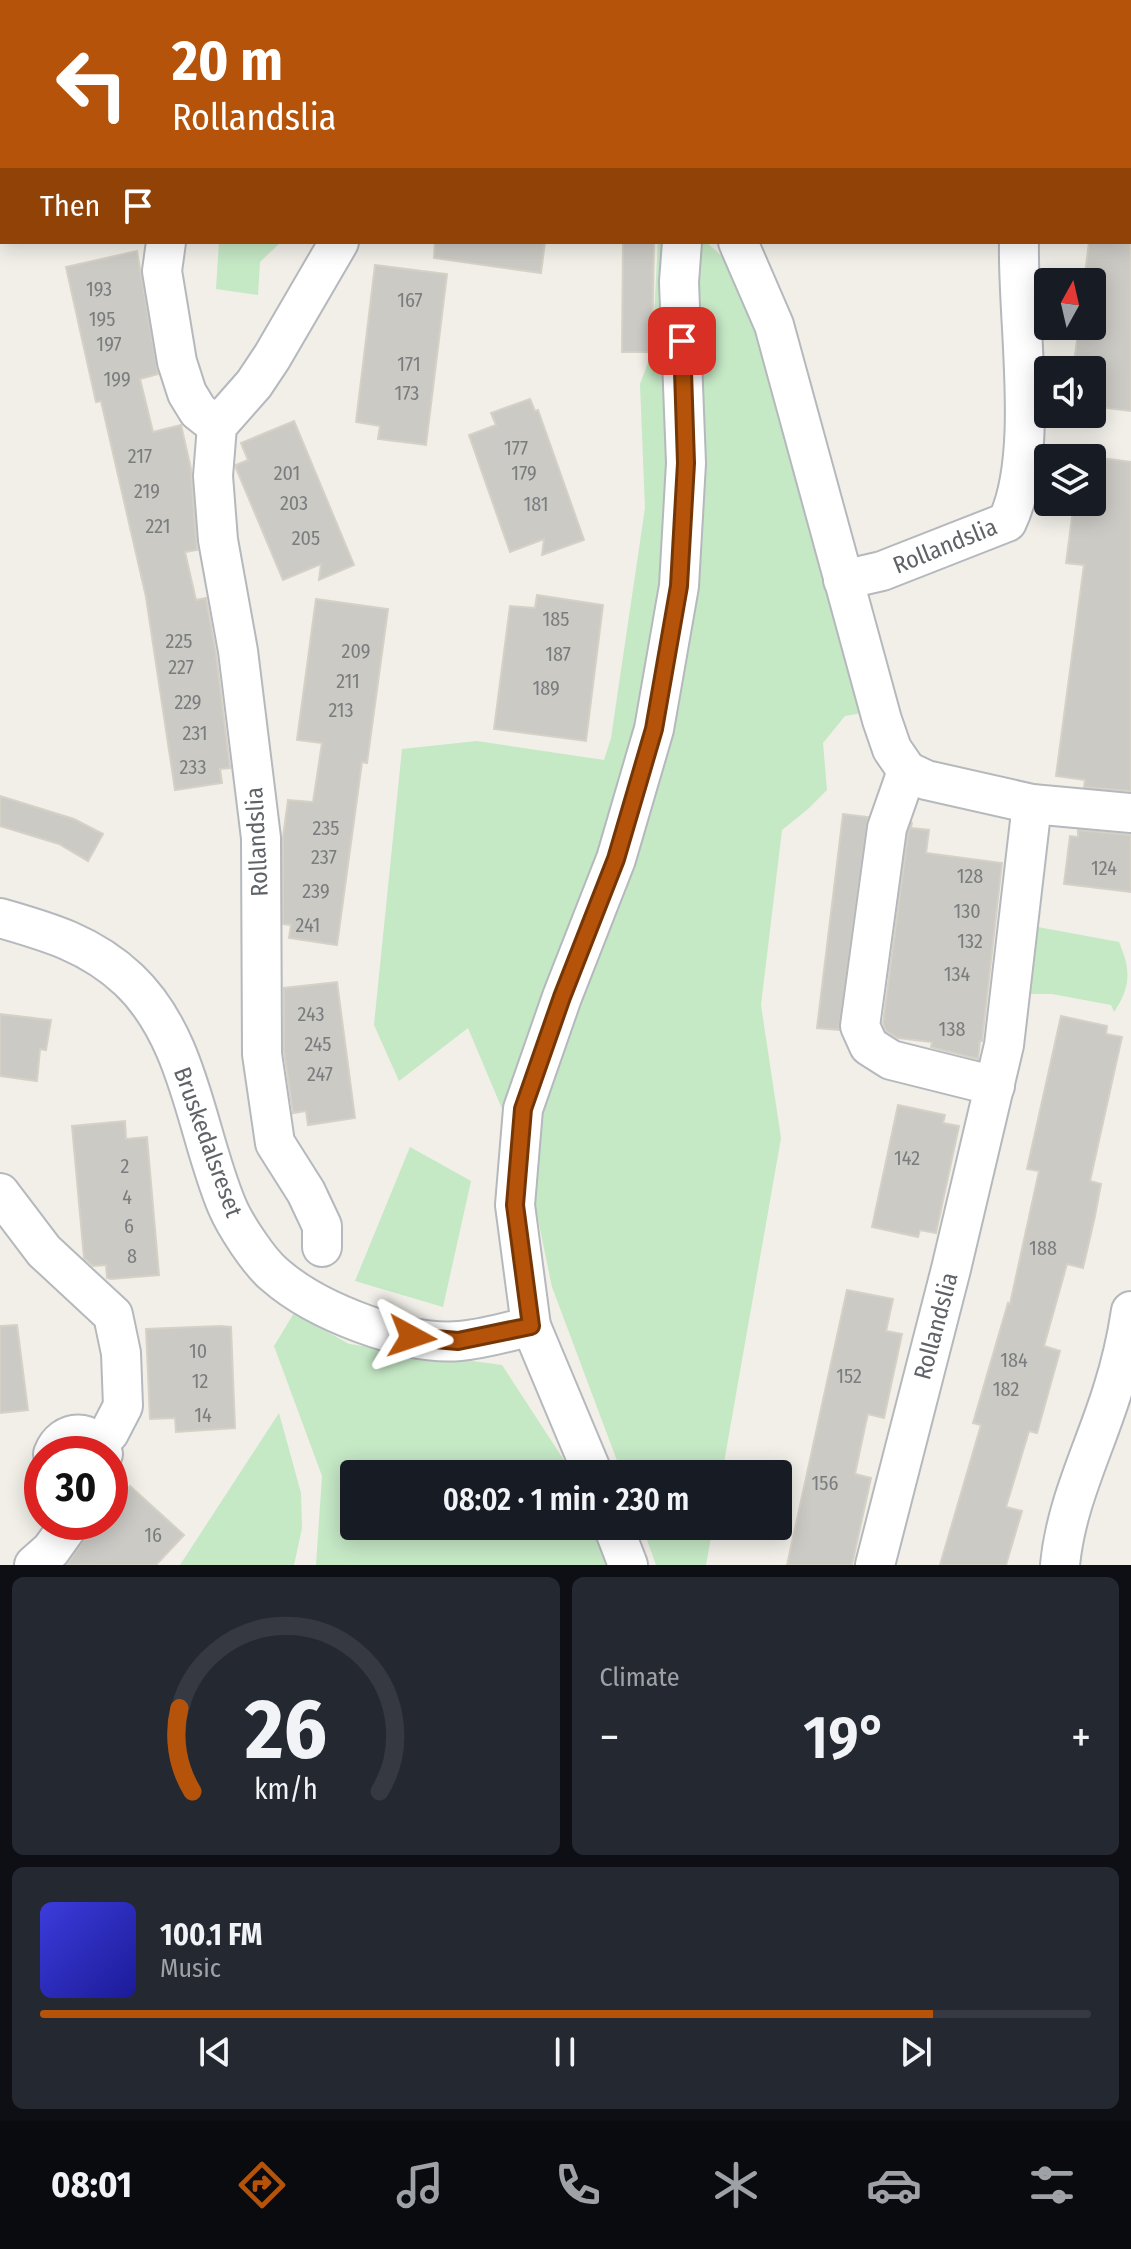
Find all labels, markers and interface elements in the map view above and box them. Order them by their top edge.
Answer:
text: 20 m [172,28,283,95]
icon: left [40,32,144,136]
text: Rollandslia [172,96,336,140]
icon: arrive [116,184,160,228]
text: Then [40,188,100,224]
north arrow [1034,268,1106,340]
map controls [1034,268,1106,516]
house number: 193 [86,277,112,301]
house number: 167 [397,288,423,312]
house number: 195 [89,307,115,331]
pin [648,307,716,375]
icon: arrive [660,319,704,363]
house number: 197 [96,332,122,356]
house number: 171 [397,352,421,376]
button: sound [1034,356,1106,428]
house number: 199 [103,367,131,391]
house number: 173 [395,381,419,405]
house number: 177 [504,436,528,460]
house number: 217 [128,444,152,468]
button: layers [1034,444,1106,516]
house number: 201 [274,461,300,485]
house number: 179 [511,461,537,485]
house number: 219 [134,479,160,503]
house number: 203 [280,491,308,515]
house number: 181 [523,492,549,516]
street label: Rollandslia [889,512,1001,580]
house number: 221 [146,514,171,538]
house number: 205 [292,526,320,550]
house number: 185 [543,607,569,631]
house number: 225 [166,629,192,653]
house number: 209 [342,639,370,663]
house number: 187 [545,642,571,666]
house number: 227 [168,655,194,679]
house number: 211 [336,669,360,693]
house number: 189 [532,676,560,700]
house number: 229 [174,690,202,714]
house number: 213 [328,698,354,722]
house number: 231 [182,721,208,745]
house number: 233 [180,755,206,779]
street label: Rollandslia [240,787,274,897]
house number: 235 [313,816,339,840]
house number: 237 [311,845,337,869]
house number: 124 [1091,856,1117,880]
house number: 128 [957,864,983,888]
house number: 239 [302,879,330,903]
house number: 130 [953,899,981,923]
house number: 241 [296,913,320,937]
house number: 132 [957,929,983,953]
house number: 134 [944,962,971,986]
house number: 243 [298,1002,324,1026]
house number: 138 [939,1017,965,1041]
house number: 245 [304,1032,332,1056]
house number: 247 [307,1062,333,1086]
street label: Bruskedalsreset [168,1063,248,1221]
house number: 142 [894,1146,920,1170]
house number: 2 [121,1154,130,1178]
house number: 4 [122,1185,132,1209]
house number: 6 [124,1214,134,1238]
house number: 188 [1029,1236,1057,1260]
house number: 8 [127,1244,137,1268]
street label: Rollandslia [908,1269,964,1383]
position arrow [370,1295,454,1379]
house number: 10 [189,1339,207,1363]
house number: 184 [1000,1348,1028,1372]
house number: 152 [836,1364,862,1388]
house number: 12 [192,1369,208,1393]
house number: 182 [993,1377,1019,1401]
house number: 14 [194,1403,212,1427]
speed limit sign: 30 [24,1436,128,1540]
house number: 156 [812,1471,839,1495]
text: 08:02 · 1 min · 230 m [443,1482,689,1518]
house number: 16 [144,1523,162,1547]
text: Climate [600,1662,680,1693]
text: 26 [244,1680,327,1780]
text: 19° [803,1702,887,1774]
text: − [600,1711,619,1764]
text: + [1071,1711,1091,1764]
text: km/h [254,1772,318,1807]
text: 100.1 FM [160,1917,262,1953]
text: Music [160,1953,221,1984]
icon: previous [193,2030,237,2074]
icon: pause [543,2030,587,2074]
icon: next [894,2030,938,2074]
icon: directions [234,2157,290,2213]
icon: music [392,2157,448,2213]
icon: phone [550,2157,606,2213]
icon: climate [708,2157,764,2213]
icon: car [866,2157,922,2213]
icon: filters [1024,2157,1080,2213]
text: 08:01 [51,2163,132,2207]

